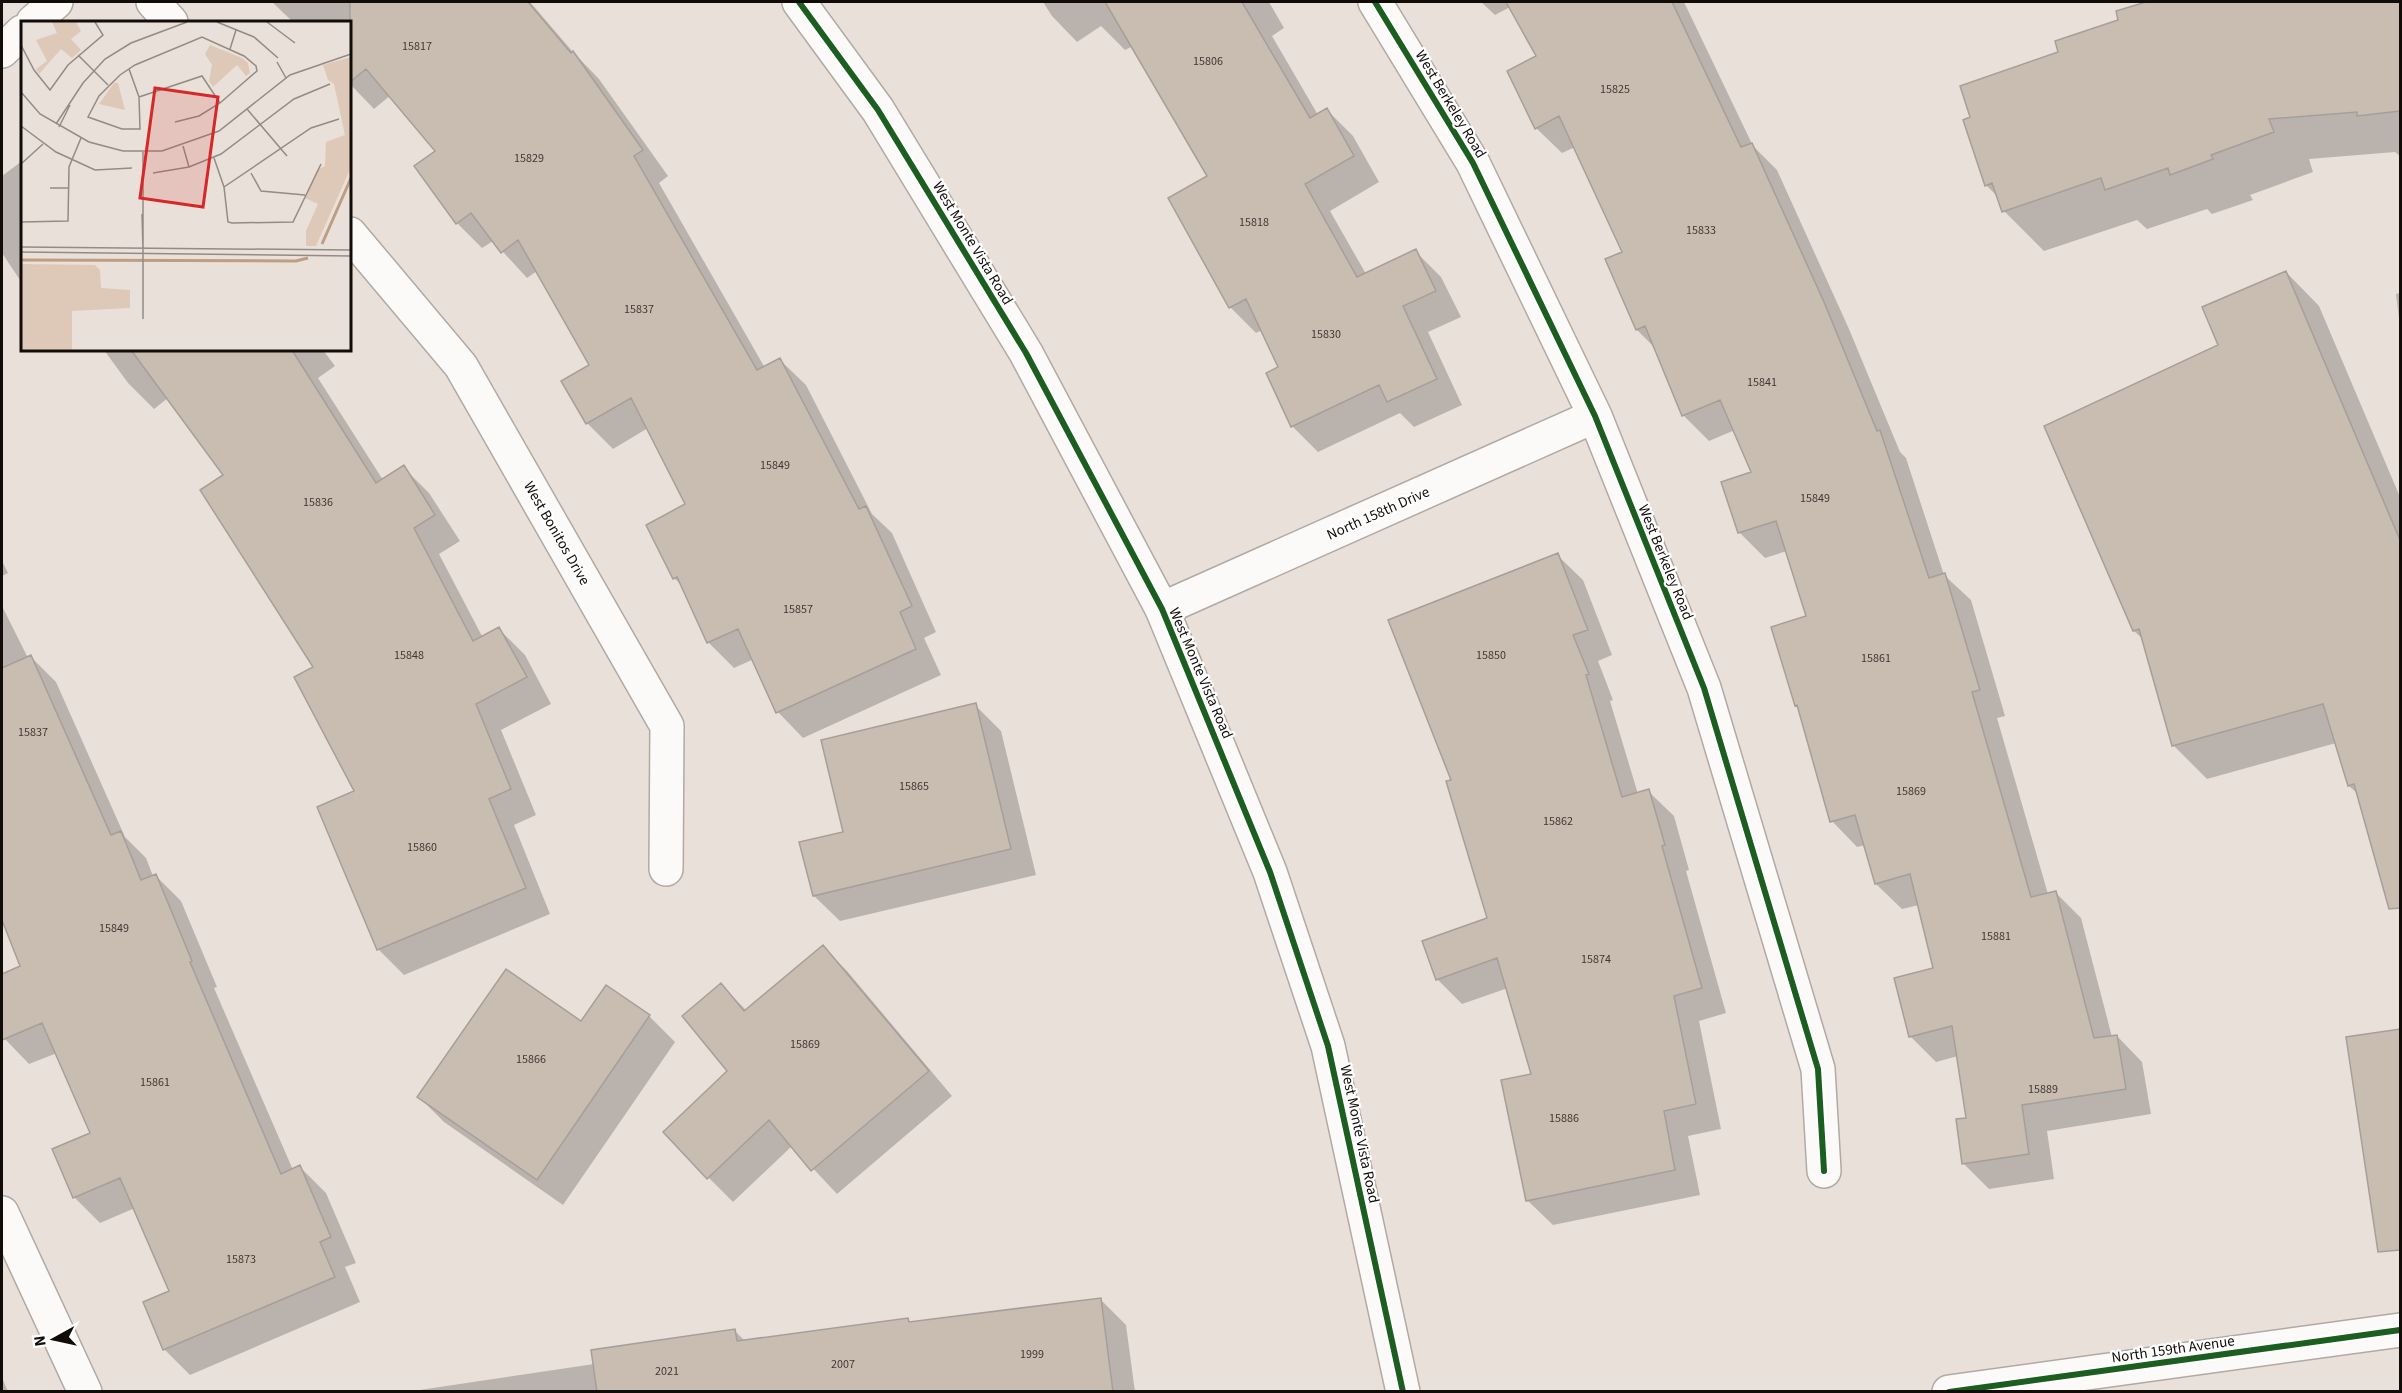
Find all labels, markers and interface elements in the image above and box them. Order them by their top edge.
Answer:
inset map [21,21,351,351]
house number: 15817 [402,38,432,55]
street label: West Berkeley Road [1410,46,1491,162]
house number: 15806 [1193,53,1223,70]
house number: 15825 [1600,81,1630,98]
house number: 15829 [514,150,544,167]
street label: West Monte Vista Road [927,178,1018,309]
house number: 15818 [1239,214,1269,231]
house number: 15833 [1686,222,1716,239]
house number: 15837 [624,301,654,318]
house number: 15830 [1311,326,1341,343]
house number: 15841 [1747,374,1777,391]
house number: 15849 [760,457,790,474]
street label: West Bonitos Drive [518,477,595,589]
street label: North 158th Drive [1324,481,1433,545]
house number: 15849 [1800,490,1830,507]
house number: 15836 [303,494,333,511]
street label: West Berkeley Road [1633,501,1698,623]
house number: 15857 [783,601,813,618]
street label: West Monte Vista Road [1163,604,1238,742]
house number: 15848 [394,647,424,664]
house number: 15850 [1476,647,1506,664]
house number: 15861 [1861,650,1891,667]
house number: 15837 [18,724,48,741]
house number: 15865 [899,778,929,795]
house number: 15869 [1896,783,1926,800]
house number: 15862 [1543,813,1573,830]
house number: 15860 [407,839,437,856]
house number: 15849 [99,920,129,937]
house number: 15881 [1981,928,2011,945]
house number: 15874 [1581,951,1611,968]
house number: 15869 [790,1036,820,1053]
house number: 15866 [516,1051,546,1068]
street label: West Monte Vista Road [1335,1063,1384,1205]
house number: 15861 [140,1074,170,1091]
house number: 15889 [2028,1081,2058,1098]
house number: 15886 [1549,1110,1579,1127]
house number: 15873 [226,1251,256,1268]
north arrow [24,1309,84,1369]
street label: North 159th Avenue [2110,1330,2236,1369]
text: N [29,1334,52,1348]
house number: 1999 [1020,1346,1044,1363]
house number: 2007 [831,1356,855,1373]
house number: 2021 [655,1363,679,1380]

